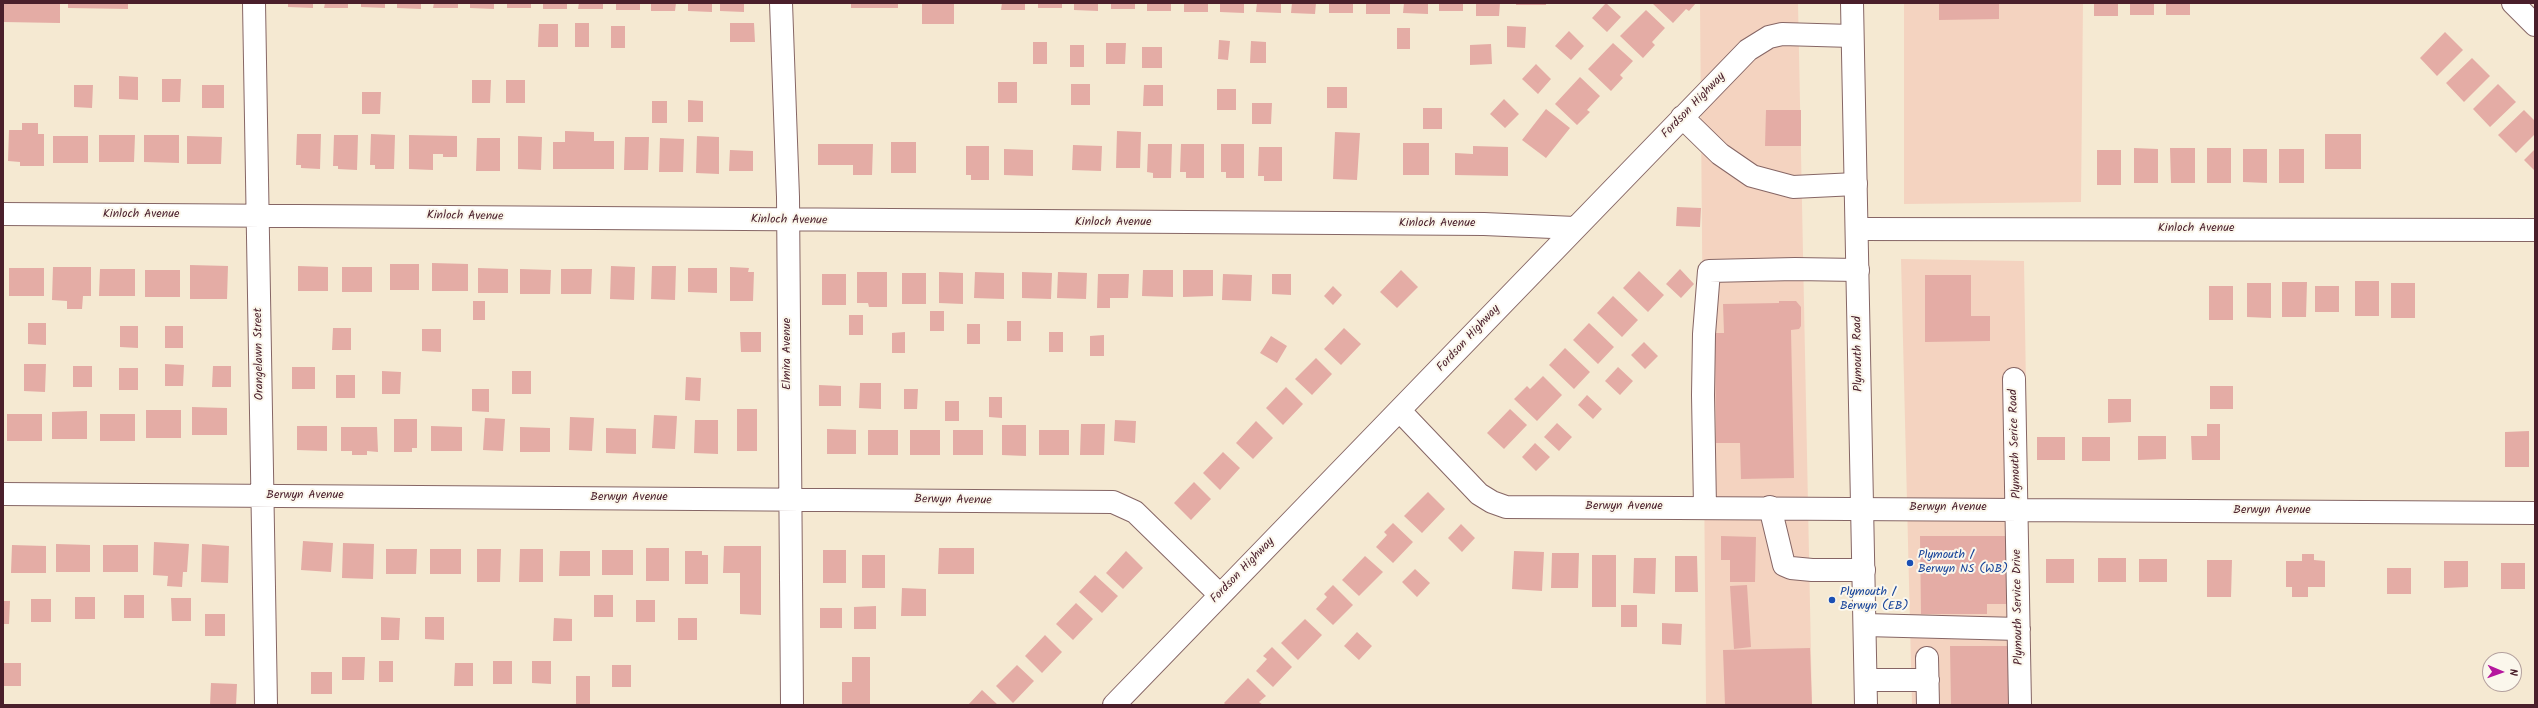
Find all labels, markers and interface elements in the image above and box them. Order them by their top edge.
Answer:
street label: Fordson Highway [1659,70,1729,142]
street label: Kinloch Avenue [103,208,179,222]
street label: Kinloch Avenue [427,209,503,225]
street label: Kinloch Avenue [751,213,827,229]
street label: Kinloch Avenue [1075,216,1151,230]
street label: Kinloch Avenue [1399,217,1475,231]
street label: Kinloch Avenue [2158,222,2234,236]
street label: Fordson Highway [1434,303,1504,375]
street label: Orangelawn Street [252,308,268,400]
street label: Plymouth Road [1851,316,1867,392]
street label: Elmira Avenue [781,318,795,390]
street label: Plymouth Serice Road [2007,389,2025,499]
street label: Berwyn Avenue [266,489,344,503]
street label: Berwyn Avenue [590,491,668,505]
street label: Berwyn Avenue [914,493,992,509]
street label: Berwyn Avenue [1585,500,1663,514]
street label: Berwyn Avenue [1909,501,1987,515]
street label: Berwyn Avenue [2233,504,2311,518]
street label: Fordson Highway [1208,535,1278,607]
place label: Plymouth / Berwyn NS (WB) [1918,549,2008,577]
street label: Plymouth Service Drive [2011,549,2027,665]
marker: Plymouth / Berwyn NS (WB) [1905,558,1915,568]
place label: Plymouth / Berwyn (EB) [1840,586,1908,614]
marker: Plymouth / Berwyn (EB) [1827,595,1837,605]
north arrow [2482,652,2522,692]
text: N [2504,669,2522,676]

